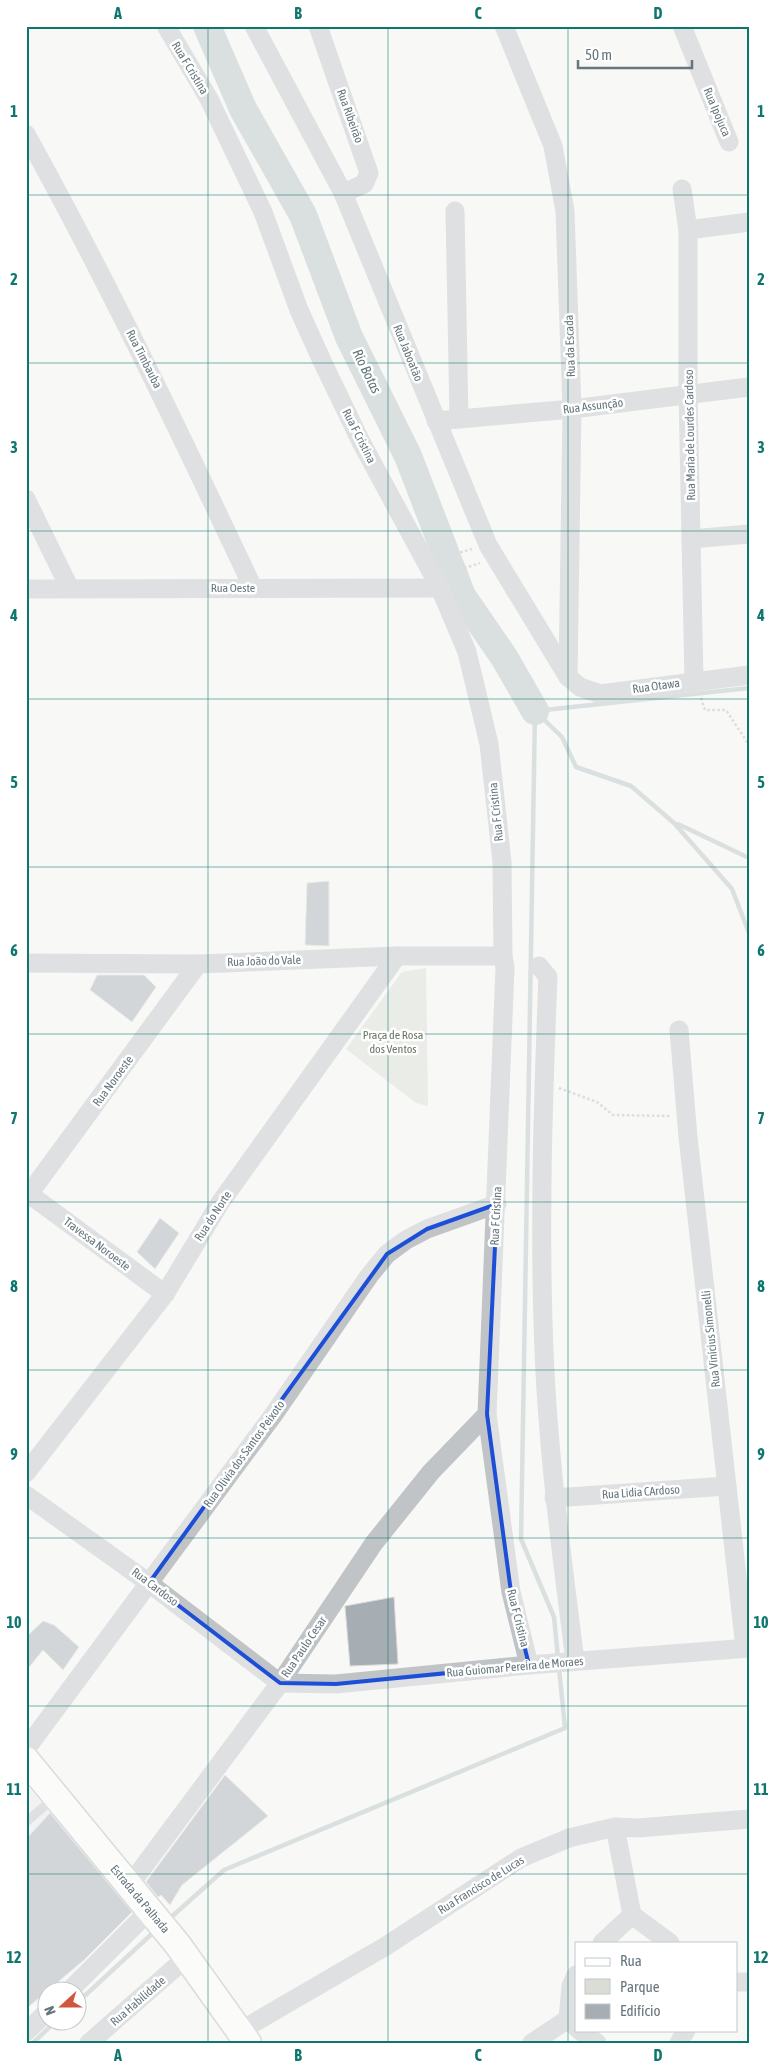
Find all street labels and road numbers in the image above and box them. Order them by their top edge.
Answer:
street label: Rua F Cristina [169,39,211,97]
street label: Rua Ipojuca [700,85,734,139]
street label: Rua Ribeirão [334,87,366,145]
street label: Rua da Escada [562,314,578,378]
street label: Rua Jaboatão [390,323,426,384]
street label: Rua Timbauba [123,327,165,391]
street label: Rua Maria de Lourdes Cardoso [682,369,698,501]
street label: Rua Assunção [562,395,624,417]
street label: Rua F Cristina [339,407,379,465]
street label: Rua Oeste [211,581,255,595]
street label: Rua Otawa [631,676,681,696]
street label: Rua F Cristina [486,782,506,842]
street label: Rua João do Vale [227,953,301,969]
street label: Rua Noroeste [90,1053,136,1109]
street label: Rua F Cristina [487,1186,505,1246]
street label: Rua do Norte [192,1188,234,1244]
street label: Travessa Noroeste [61,1214,133,1274]
street label: Rua Vinícius Simonelli [699,1290,723,1388]
street label: Rua Olivia dos Santos Peixoto [201,1398,288,1510]
street label: Rua Lidia CArdoso [602,1482,681,1502]
street label: Rua Cardoso [129,1565,181,1609]
street label: Rua F Cristina [504,1588,532,1648]
street label: Rua Paulo Cesar [278,1613,330,1680]
street label: Rua Guiomar Pereira de Moraes [446,1654,584,1680]
street label: Rua Francisco de Lucas [435,1853,527,1917]
street label: Estrada da Palhada [107,1862,173,1936]
street label: Rua Habilidade [108,1973,168,2029]

